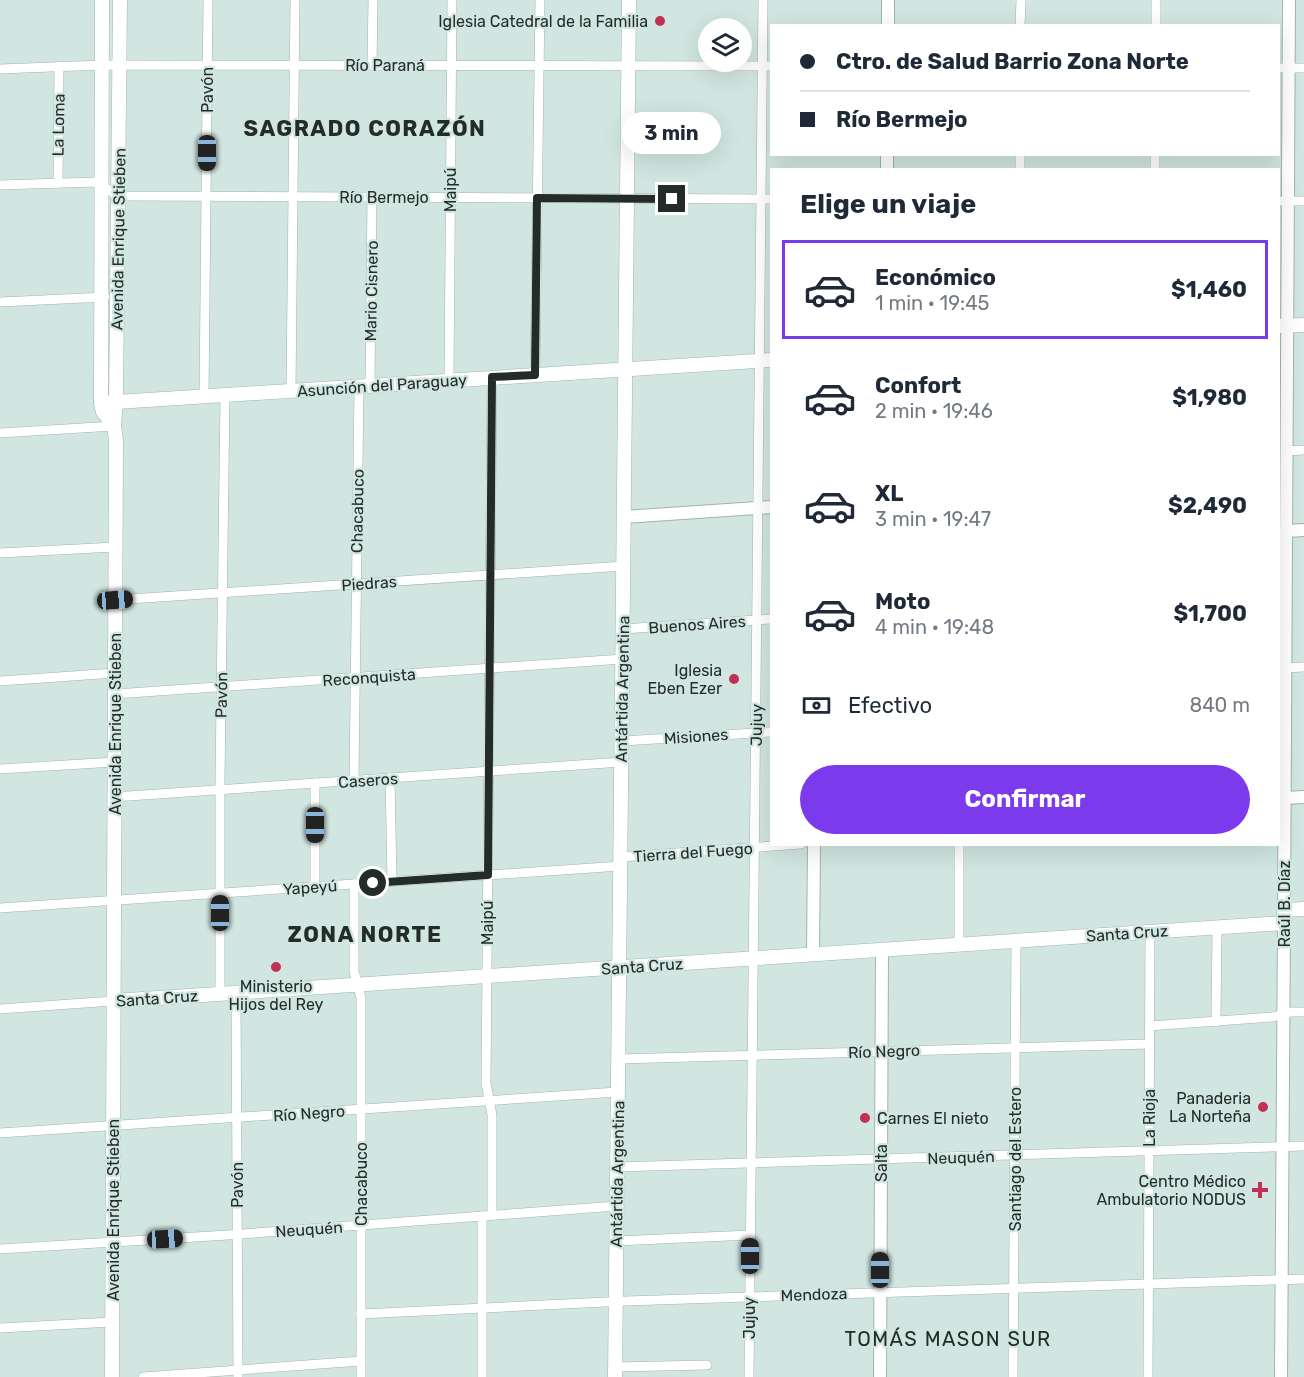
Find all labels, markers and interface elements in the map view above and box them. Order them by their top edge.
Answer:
place label: Iglesia Catedral de la Familia [438,12,648,31]
marker: Iglesia Catedral de la Familia [653,14,667,28]
map controls [698,18,752,72]
button: layers [698,18,752,72]
text: Ctro. de Salud Barrio Zona Norte [836,48,1189,75]
street label: Río Paraná [345,56,425,75]
street label: Pavón [198,67,217,113]
street label: La Loma [48,93,69,157]
text: Río Bermejo [836,106,968,133]
callout: 3 min [622,112,722,154]
district label: SAGRADO CORAZÓN [244,115,486,142]
text: 3 min [644,121,699,145]
car [198,135,216,171]
street label: Avenida Enrique Stieben [107,148,130,330]
street label: Maipú [441,168,460,212]
route end [658,185,685,212]
street label: Río Bermejo [339,188,429,207]
text: Elige un viaje [800,188,976,220]
street label: Mario Cisnero [361,240,382,342]
icon: car [803,263,857,317]
text: Económico [875,264,996,291]
text: $1,460 [1171,276,1247,303]
text: 1 min · 19:45 [875,291,989,315]
street label: Asunción del Paraguay [296,370,468,401]
icon: car [803,371,857,425]
text: Confort [875,372,961,399]
text: $1,980 [1172,384,1247,411]
text: 2 min · 19:46 [875,399,993,423]
street label: Chacabuco [347,469,368,553]
icon: car [803,479,857,533]
text: XL [875,480,903,507]
text: $2,490 [1168,492,1247,519]
text: 3 min · 19:47 [875,507,991,531]
street label: Piedras [341,572,397,595]
icon: car [803,587,857,641]
text: Moto [875,588,930,615]
car [96,590,134,610]
text: $1,700 [1173,600,1247,627]
street label: Buenos Aires [648,612,746,637]
street label: Antártida Argentina [612,615,633,763]
text: 4 min · 19:48 [875,615,994,639]
street label: Avenida Enrique Stieben [106,633,125,815]
place label: Iglesia Eben Ezer [647,661,722,698]
street label: Reconquista [322,665,416,690]
street label: Pavón [212,672,231,718]
marker: Iglesia Eben Ezer [727,672,741,686]
icon: cash [800,689,833,722]
text: Efectivo [848,692,932,719]
text: 840 m [1189,693,1250,717]
street label: Jujuy [747,704,766,746]
street label: Misiones [663,725,729,748]
button: Confirmar [800,765,1250,834]
street label: Caseros [337,769,399,792]
car [306,807,324,843]
street label: Tierra del Fuego [633,839,753,866]
street label: Raúl B. Díaz [1275,860,1294,948]
route start [359,869,386,896]
street label: Yapeyú [282,876,338,899]
car [211,895,229,931]
street label: Maipú [478,901,497,945]
district label: ZONA NORTE [288,921,443,948]
street label: Santa Cruz [1086,921,1169,946]
street label: Santa Cruz [601,954,684,979]
marker: Ministerio Hijos del Rey [269,960,283,974]
place label: Ministerio Hijos del Rey [229,977,324,1014]
street label: Santa Cruz [116,986,199,1011]
street label: Río Negro [848,1041,920,1062]
street label: Santiago del Estero [1006,1087,1025,1231]
street label: La Rioja [1140,1089,1159,1147]
place label: Panaderia La Norteña [1169,1089,1251,1126]
street label: Antártida Argentina [607,1100,628,1248]
marker: Panaderia La Norteña [1256,1100,1270,1114]
street label: Río Negro [272,1102,346,1125]
place label: Carnes El nieto [877,1109,989,1128]
marker: Carnes El nieto [858,1111,872,1125]
street label: Avenida Enrique Stieben [104,1119,123,1301]
street label: Chacabuco [352,1142,371,1226]
street label: Salta [872,1144,891,1182]
street label: Neuquén [927,1147,995,1168]
street label: Pavón [228,1162,247,1208]
place label: Centro Médico Ambulatorio NODUS [1097,1172,1246,1209]
marker: Centro Médico Ambulatorio NODUS [1251,1181,1269,1199]
street label: Neuquén [275,1218,343,1241]
car [147,1229,183,1249]
car [741,1238,759,1274]
car [871,1252,889,1288]
street label: Mendoza [780,1284,848,1305]
street label: Jujuy [740,1297,759,1339]
district label: TOMÁS MASON SUR [844,1327,1052,1351]

